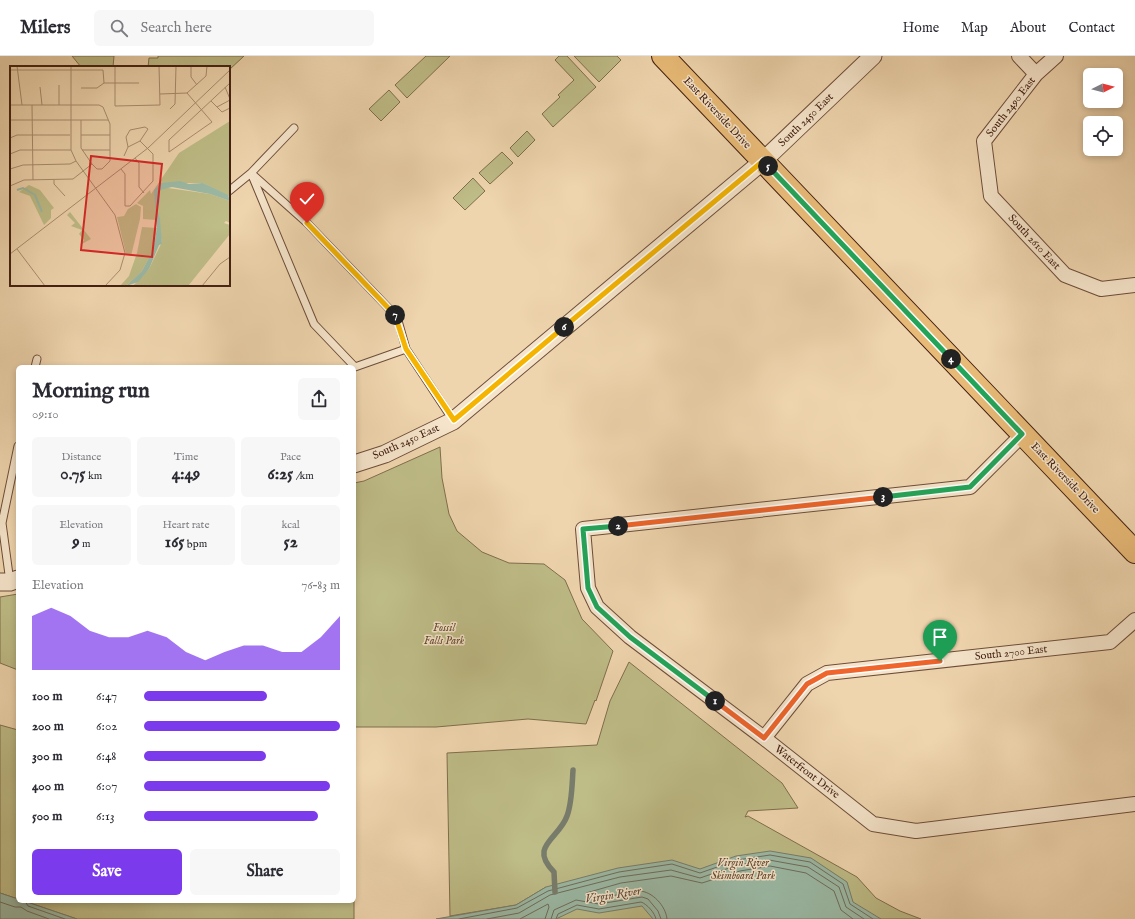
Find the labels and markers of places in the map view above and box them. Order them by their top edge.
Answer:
pin: 5 [758,156,778,176]
pin [290,182,324,223]
pin: 7 [385,305,405,325]
pin: 6 [554,317,574,337]
pin: 4 [941,349,961,369]
pin: 3 [873,487,893,507]
pin: 2 [608,516,628,536]
pin [923,620,957,661]
pin: 1 [705,691,725,711]

